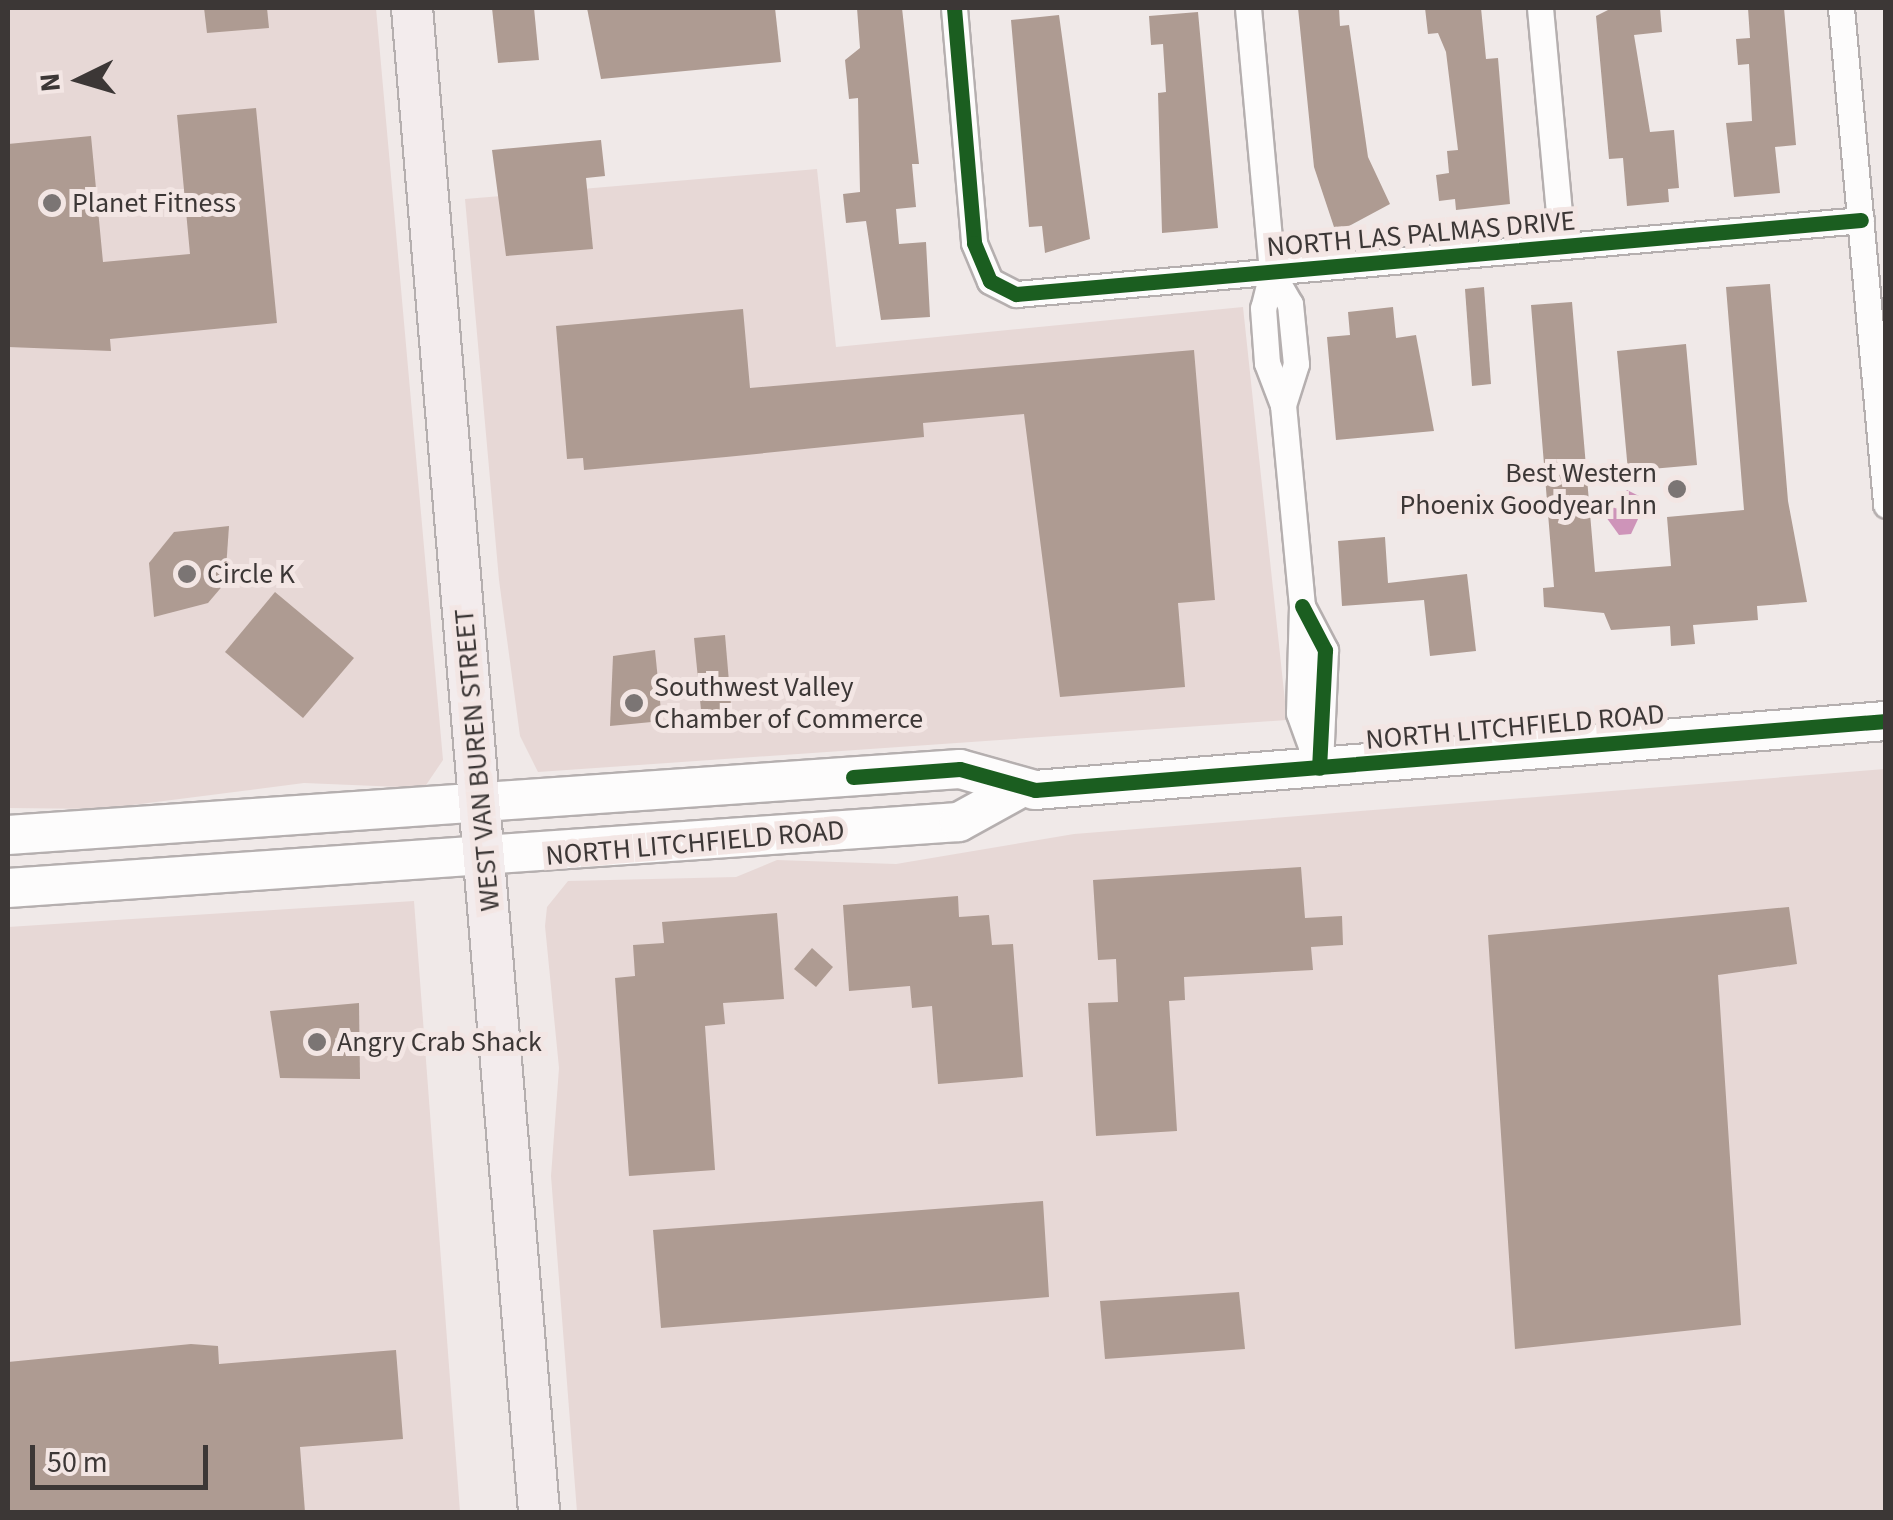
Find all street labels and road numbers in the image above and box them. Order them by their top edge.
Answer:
street label: NORTH LAS PALMAS DRIVE [1265,204,1577,264]
street label: WEST VAN BUREN STREET [447,607,507,913]
street label: NORTH LITCHFIELD ROAD [1364,697,1666,757]
street label: NORTH LITCHFIELD ROAD [544,813,846,873]

